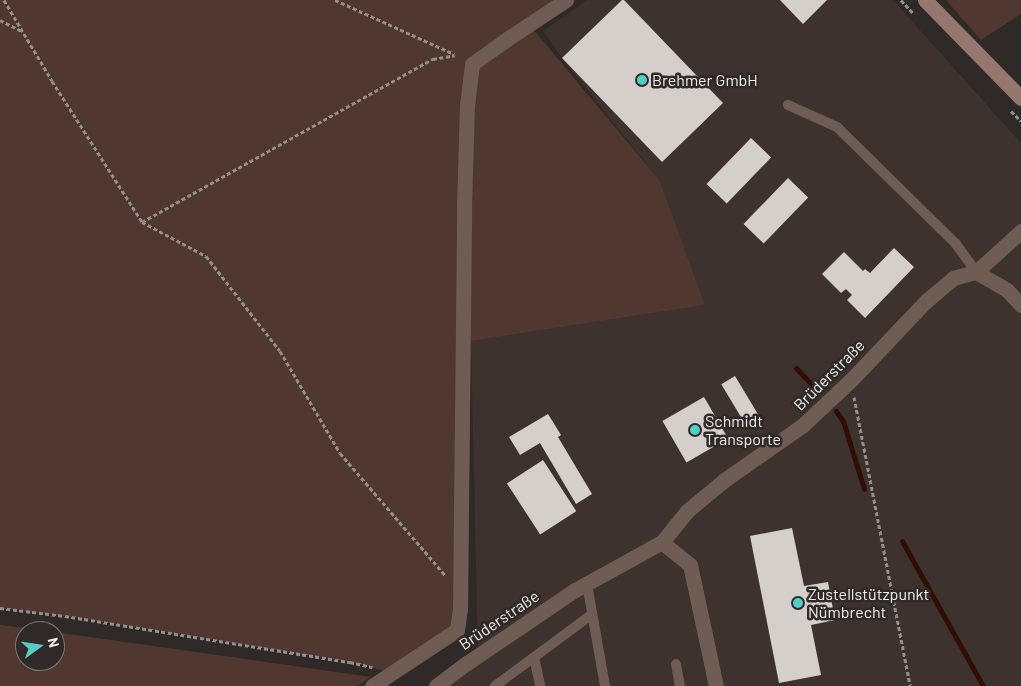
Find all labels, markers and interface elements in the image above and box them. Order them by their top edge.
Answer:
place label: Brehmer GmbH [652,70,758,90]
marker: Brehmer GmbH [636,74,648,86]
street label: Brüderstraße [790,336,868,414]
place label: Schmidt Transporte [705,411,781,449]
marker: Schmidt Transporte [689,424,701,436]
place label: Zustellstützpunkt Nümbrecht [808,584,929,622]
street label: Brüderstraße [455,586,543,654]
marker: Zustellstützpunkt Nümbrecht [792,597,804,609]
north arrow [15,621,65,671]
text: N [45,636,63,649]

